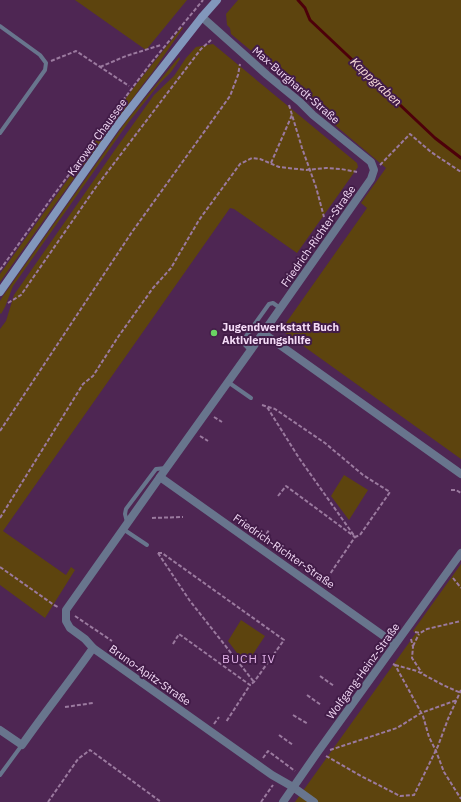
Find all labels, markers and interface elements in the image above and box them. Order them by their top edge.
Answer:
street label: Max-Burghardt-Straße [250,43,342,127]
water label: Kappgraben [348,54,405,109]
street label: Karower Chaussee [64,96,130,178]
street label: Friedrich-Richter-Straße [278,183,358,289]
place label: Jugendwerkstatt Buch Aktivierungshilfe [222,320,339,347]
marker: Jugendwerkstatt Buch Aktivierungshilfe [209,328,219,338]
street label: Friedrich-Richter-Straße [231,511,337,591]
street label: Wolfgang-Heinz-Straße [323,620,403,722]
street label: Bruno-Apitz-Straße [106,642,194,708]
district label: BUCH IV [222,651,276,666]

